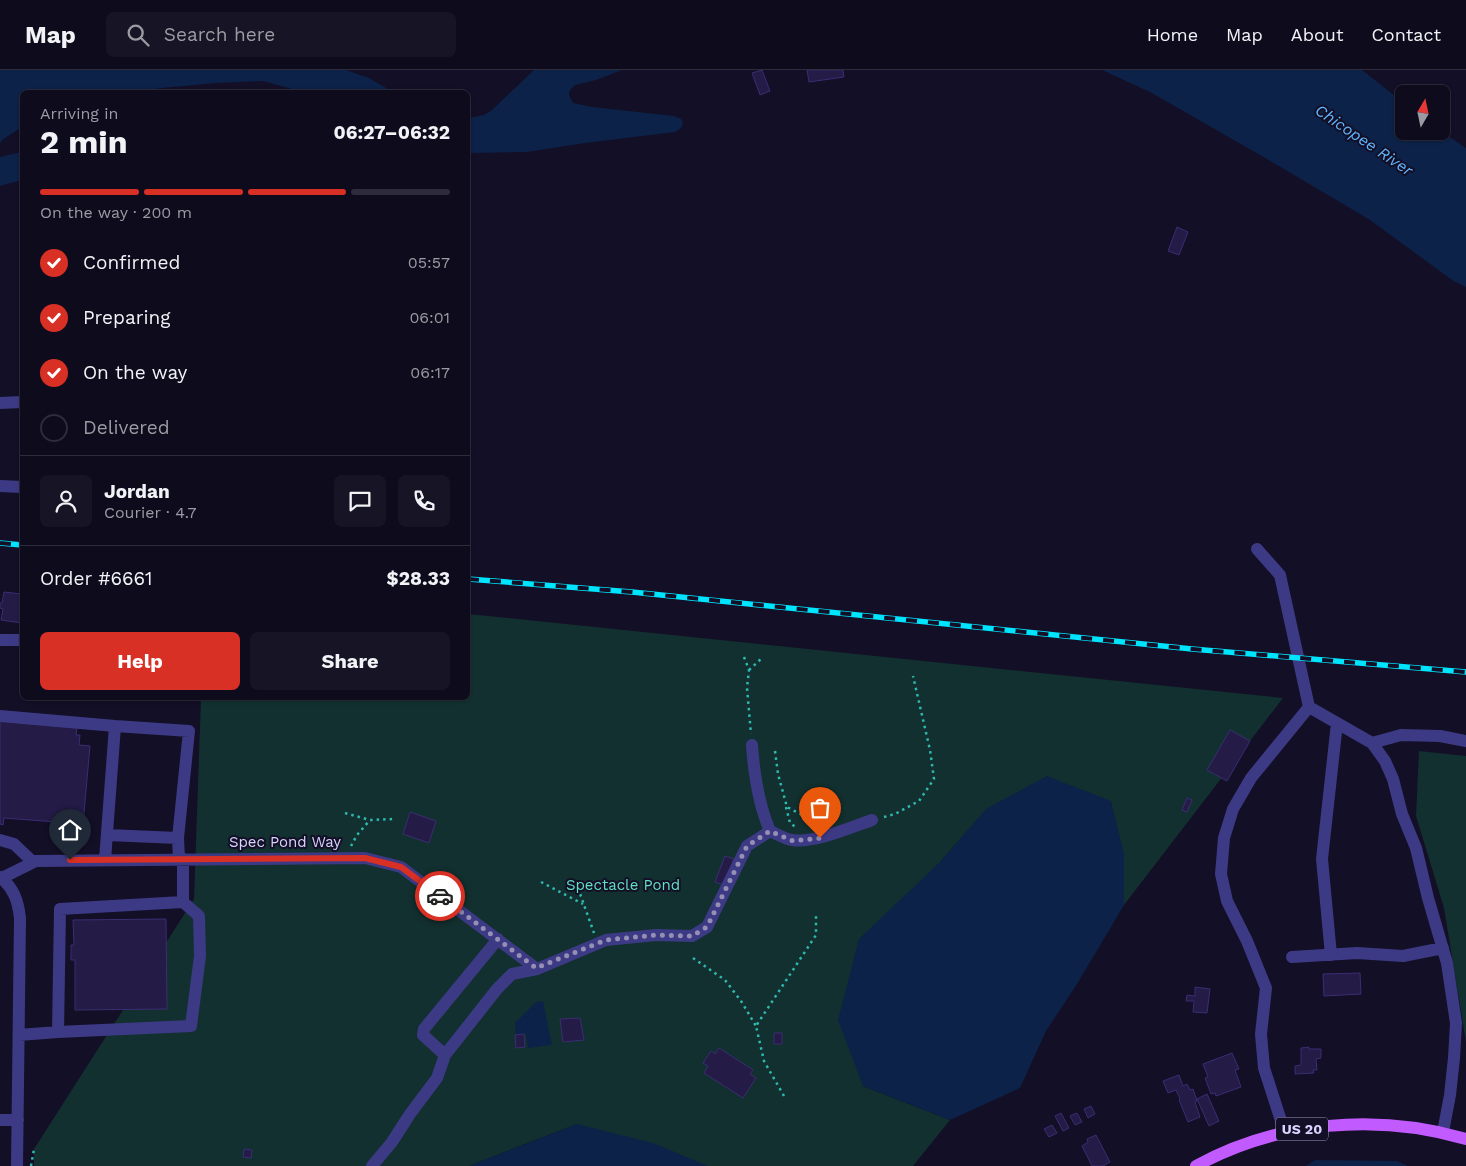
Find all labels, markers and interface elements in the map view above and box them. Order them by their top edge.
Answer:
search box [106,12,456,57]
text: Map [25,21,76,49]
icon: search [124,21,152,49]
text: Search here [164,23,275,46]
text: Home [1147,24,1198,45]
text: Map [1226,24,1263,45]
text: About [1291,24,1343,45]
text: Contact [1371,24,1441,45]
north arrow [1395,85,1450,140]
map controls [1395,85,1450,140]
water label: Chicopee River [1312,100,1417,180]
text: Arriving in [40,104,118,123]
text: 06:27–06:32 [333,121,450,144]
text: 2 min [40,123,128,161]
text: On the way · 200 m [40,203,192,222]
icon: check [40,249,68,277]
text: Confirmed [83,251,180,274]
text: 05:57 [408,253,450,272]
icon: check [40,304,68,332]
text: Preparing [83,306,170,329]
text: 06:01 [409,308,450,327]
icon: check [40,359,68,387]
text: On the way [83,361,187,384]
text: 06:17 [410,363,450,382]
text: Delivered [83,416,170,439]
button: person [40,475,92,527]
button: chat [334,475,386,527]
button: phone [398,475,450,527]
text: Jordan [104,480,170,503]
text: Courier · 4.7 [104,503,197,522]
text: Order #6661 [40,567,152,590]
text: $28.33 [387,567,450,590]
button: Help [40,632,240,690]
button: Share [250,632,450,690]
pin [799,787,841,838]
icon: bag [806,794,834,822]
pin [49,809,91,860]
icon: home [56,816,84,844]
street label: Spec Pond Way [229,833,341,851]
courier [415,871,465,921]
park label: Spectacle Pond [566,876,680,894]
icon: car [426,882,454,910]
road number: US 20 [1276,1118,1328,1140]

